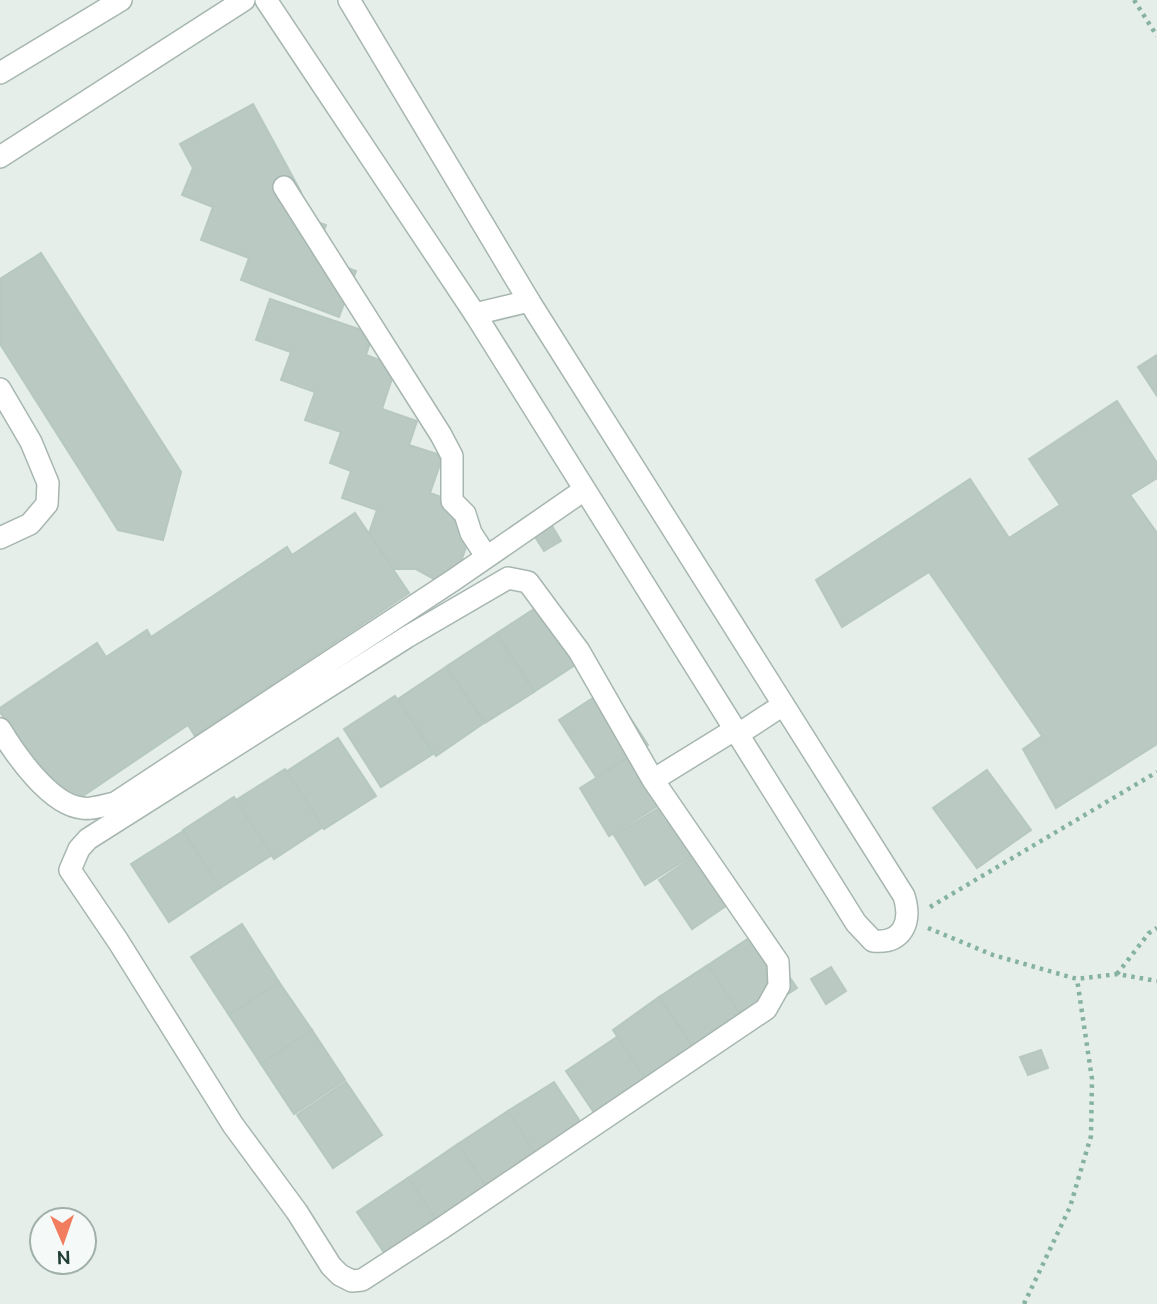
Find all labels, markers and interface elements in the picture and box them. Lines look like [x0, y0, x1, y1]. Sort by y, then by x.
north arrow [28, 1206, 98, 1276]
text: N [56, 1247, 71, 1269]

